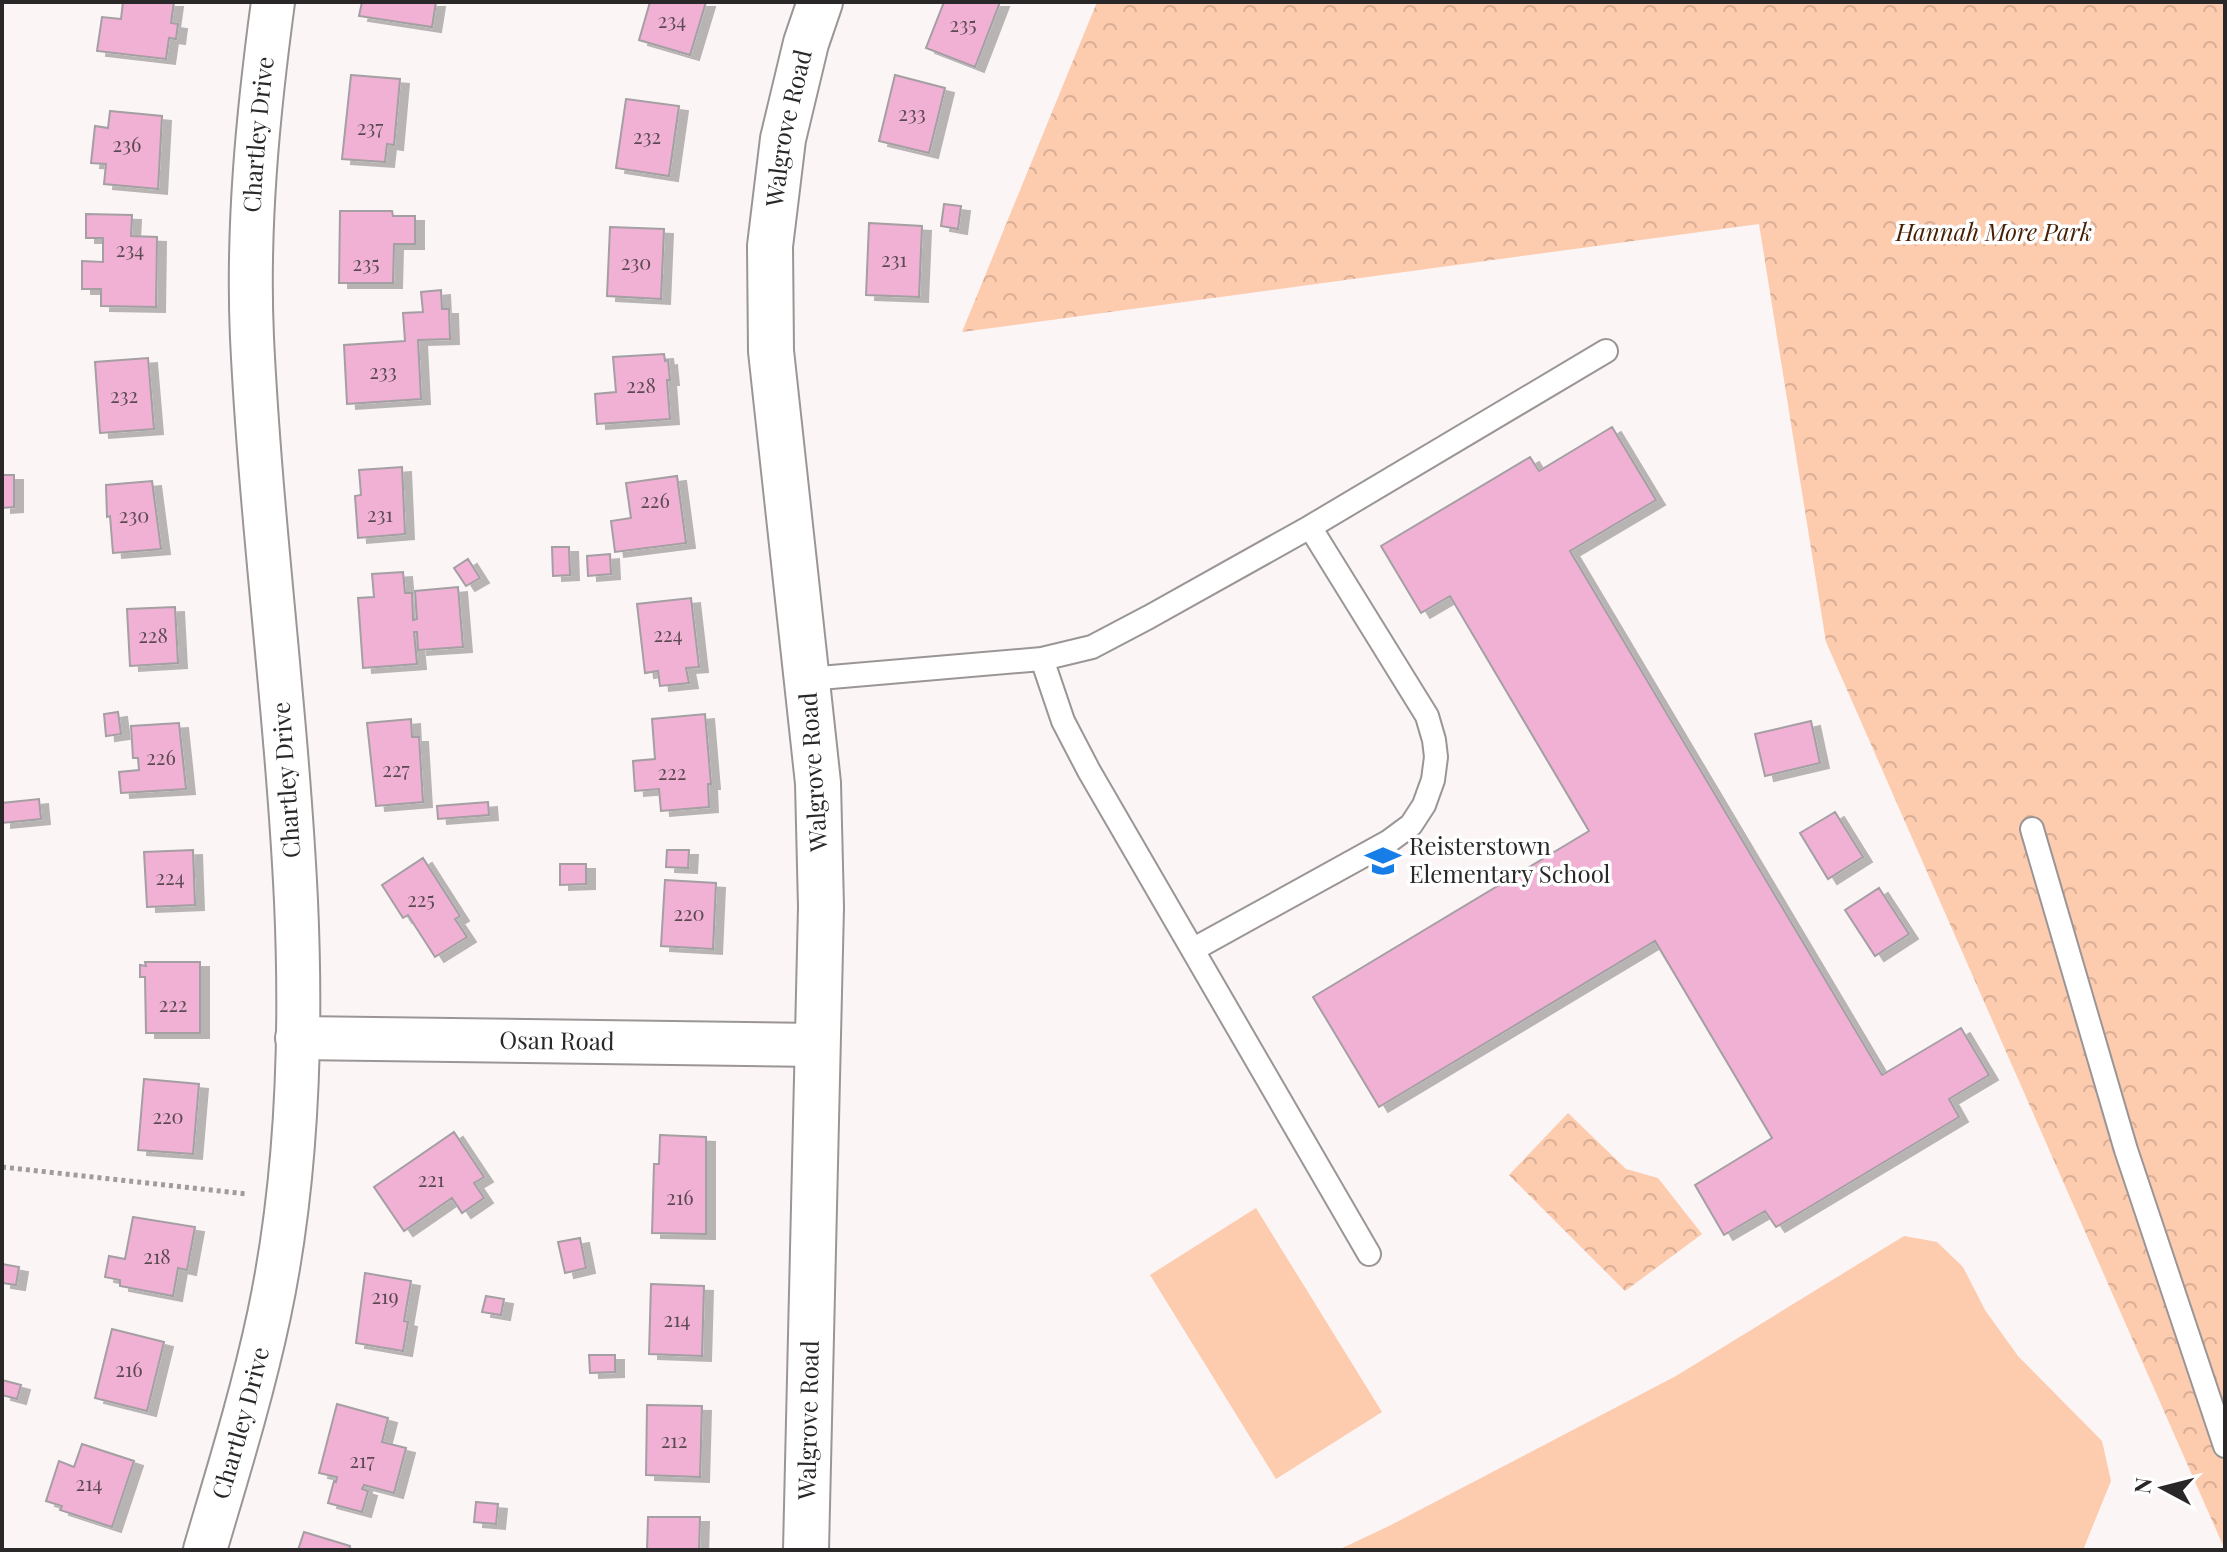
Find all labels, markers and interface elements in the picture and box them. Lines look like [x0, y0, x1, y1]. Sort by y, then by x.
house number: 234 [658, 6, 686, 33]
house number: 235 [950, 10, 976, 37]
street label: Walgrove Road [757, 46, 818, 210]
street label: Chartley Drive [234, 55, 280, 213]
house number: 233 [898, 99, 926, 126]
house number: 237 [357, 113, 383, 140]
house number: 232 [633, 122, 661, 149]
house number: 236 [113, 130, 141, 157]
park label: Hannah More Park [1895, 215, 2092, 247]
house number: 234 [116, 235, 144, 262]
house number: 231 [881, 245, 907, 272]
house number: 230 [621, 248, 651, 275]
house number: 235 [353, 249, 379, 276]
house number: 233 [369, 357, 397, 384]
house number: 228 [626, 371, 656, 398]
house number: 232 [110, 381, 138, 408]
house number: 226 [640, 486, 670, 513]
house number: 231 [367, 500, 393, 527]
house number: 230 [119, 501, 149, 528]
house number: 224 [653, 620, 683, 647]
house number: 228 [138, 621, 168, 648]
street label: Walgrove Road [790, 691, 834, 854]
street label: Chartley Drive [264, 701, 306, 859]
house number: 226 [146, 743, 176, 770]
house number: 227 [382, 755, 410, 782]
house number: 222 [658, 758, 686, 785]
place label: Reisterstown Elementary School [1409, 829, 1611, 889]
school or university icon: Reisterstown Elementary School [1364, 842, 1402, 880]
house number: 224 [155, 863, 185, 890]
house number: 225 [407, 885, 435, 912]
house number: 220 [673, 899, 705, 926]
house number: 222 [159, 990, 187, 1017]
street label: Osan Road [499, 1023, 615, 1056]
house number: 220 [152, 1102, 184, 1129]
house number: 221 [418, 1165, 444, 1192]
house number: 216 [666, 1183, 694, 1210]
house number: 218 [143, 1242, 171, 1269]
house number: 219 [371, 1282, 399, 1309]
house number: 214 [664, 1305, 691, 1332]
street label: Walgrove Road [789, 1340, 825, 1501]
street label: Chartley Drive [203, 1343, 275, 1502]
house number: 216 [115, 1355, 143, 1382]
house number: 212 [661, 1426, 687, 1453]
house number: 217 [349, 1446, 375, 1473]
north arrow [2123, 1448, 2203, 1528]
house number: 214 [76, 1469, 103, 1496]
text: N [2126, 1476, 2158, 1495]

